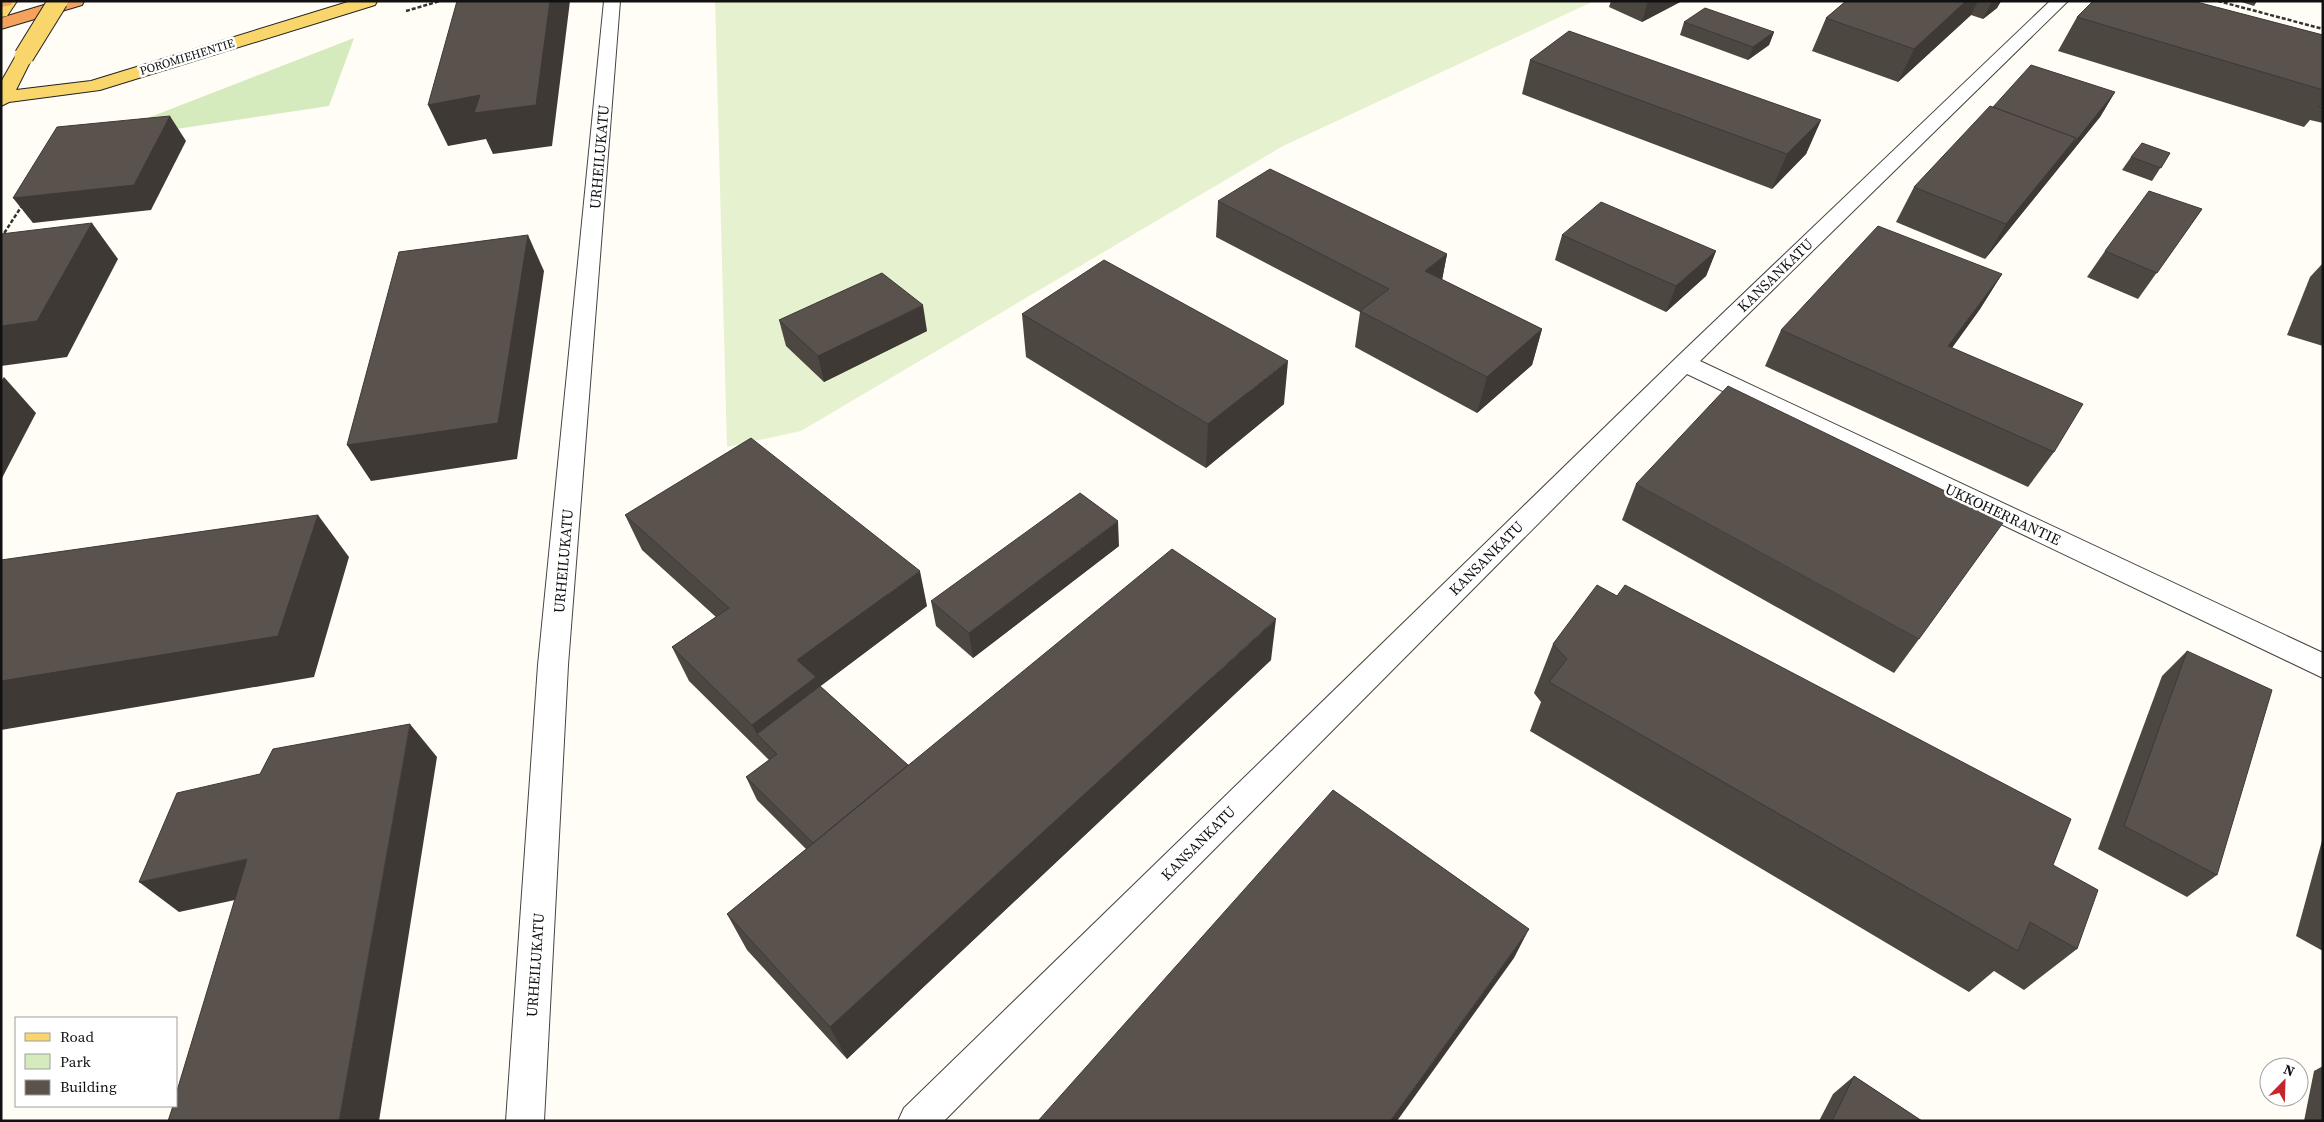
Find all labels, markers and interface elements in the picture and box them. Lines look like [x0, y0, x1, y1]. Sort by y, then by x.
street label: POROMIEHENTIE [138, 35, 236, 79]
street label: URHEILUKATU [584, 104, 614, 210]
street label: KANSANKATU [1732, 233, 1818, 317]
street label: UKKOHERRANTIE [1942, 478, 2064, 550]
street label: URHEILUKATU [548, 508, 578, 614]
street label: KANSANKATU [1444, 516, 1528, 600]
street label: KANSANKATU [1156, 801, 1240, 885]
street label: URHEILUKATU [521, 912, 549, 1018]
legend [15, 1017, 178, 1107]
text: Road [60, 1026, 94, 1047]
text: Park [60, 1051, 92, 1072]
north arrow [2259, 1057, 2309, 1107]
text: N [2280, 1059, 2298, 1081]
text: Building [60, 1076, 117, 1097]

